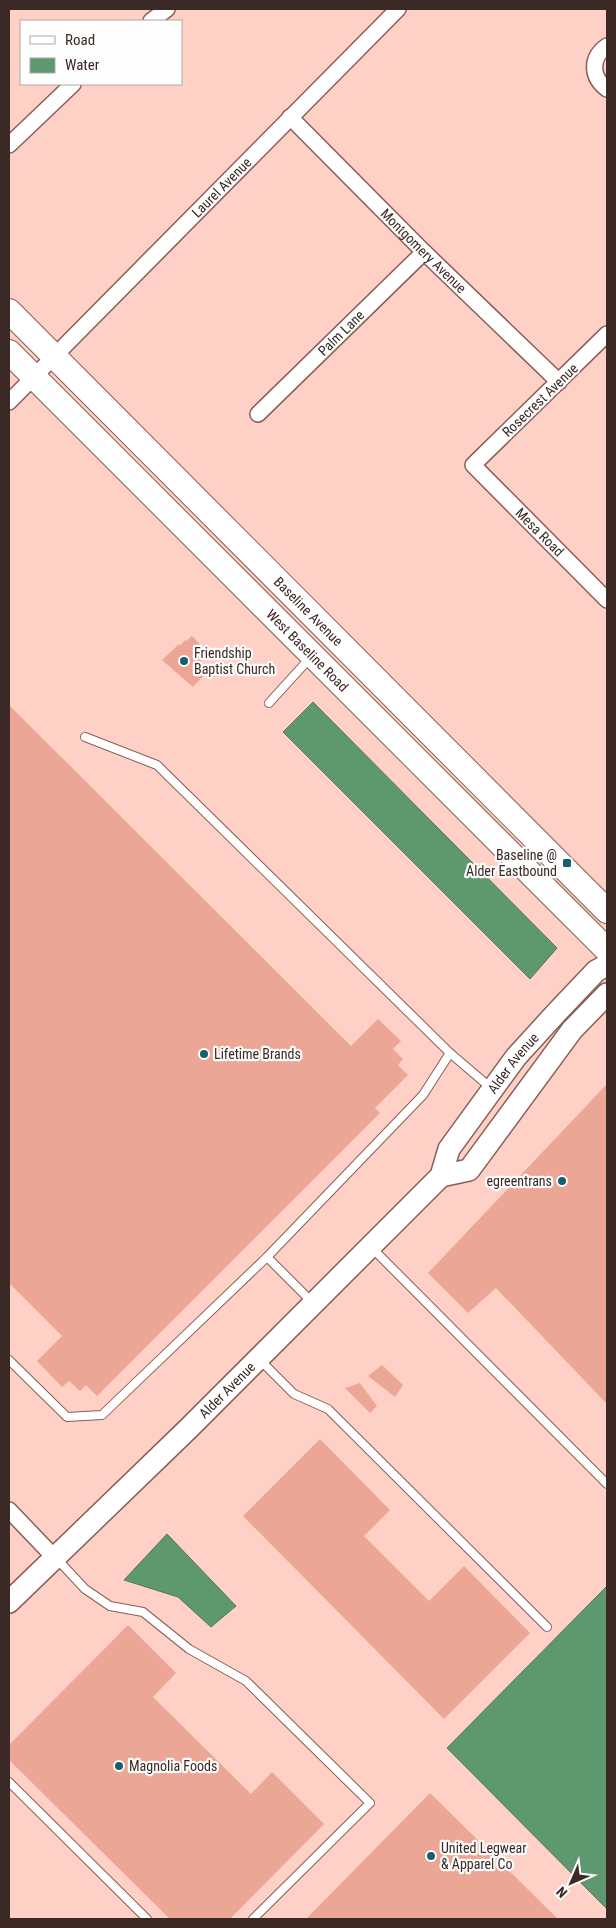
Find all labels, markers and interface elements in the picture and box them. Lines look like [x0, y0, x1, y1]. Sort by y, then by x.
legend [20, 20, 182, 85]
text: Road [65, 31, 95, 49]
text: Water [65, 56, 100, 74]
street label: Laurel Avenue [188, 154, 255, 221]
street label: Montgomery Avenue [378, 205, 470, 297]
street label: Palm Lane [315, 307, 368, 359]
street label: Rosecrest Avenue [499, 360, 581, 440]
street label: Mesa Road [512, 505, 567, 560]
street label: Baseline Avenue [271, 574, 346, 649]
street label: West Baseline Road [263, 606, 352, 695]
place label: Friendship Baptist Church [194, 645, 275, 677]
marker: Friendship Baptist Church [178, 655, 190, 667]
place label: Baseline @ Alder Eastbound [466, 847, 557, 879]
marker: Baseline @ Alder Eastbound [561, 857, 573, 869]
street label: Alder Avenue [484, 1029, 542, 1096]
place label: Lifetime Brands [214, 1046, 301, 1062]
marker: Lifetime Brands [198, 1048, 210, 1060]
place label: egreentrans [486, 1173, 552, 1189]
marker: egreentrans [556, 1175, 568, 1187]
street label: Alder Avenue [196, 1358, 259, 1421]
place label: Magnolia Foods [129, 1758, 217, 1774]
marker: Magnolia Foods [113, 1760, 125, 1772]
place label: United Legwear & Apparel Co [441, 1840, 526, 1872]
marker: United Legwear & Apparel Co [425, 1850, 437, 1862]
north arrow [546, 1858, 596, 1908]
text: N [553, 1884, 570, 1901]

